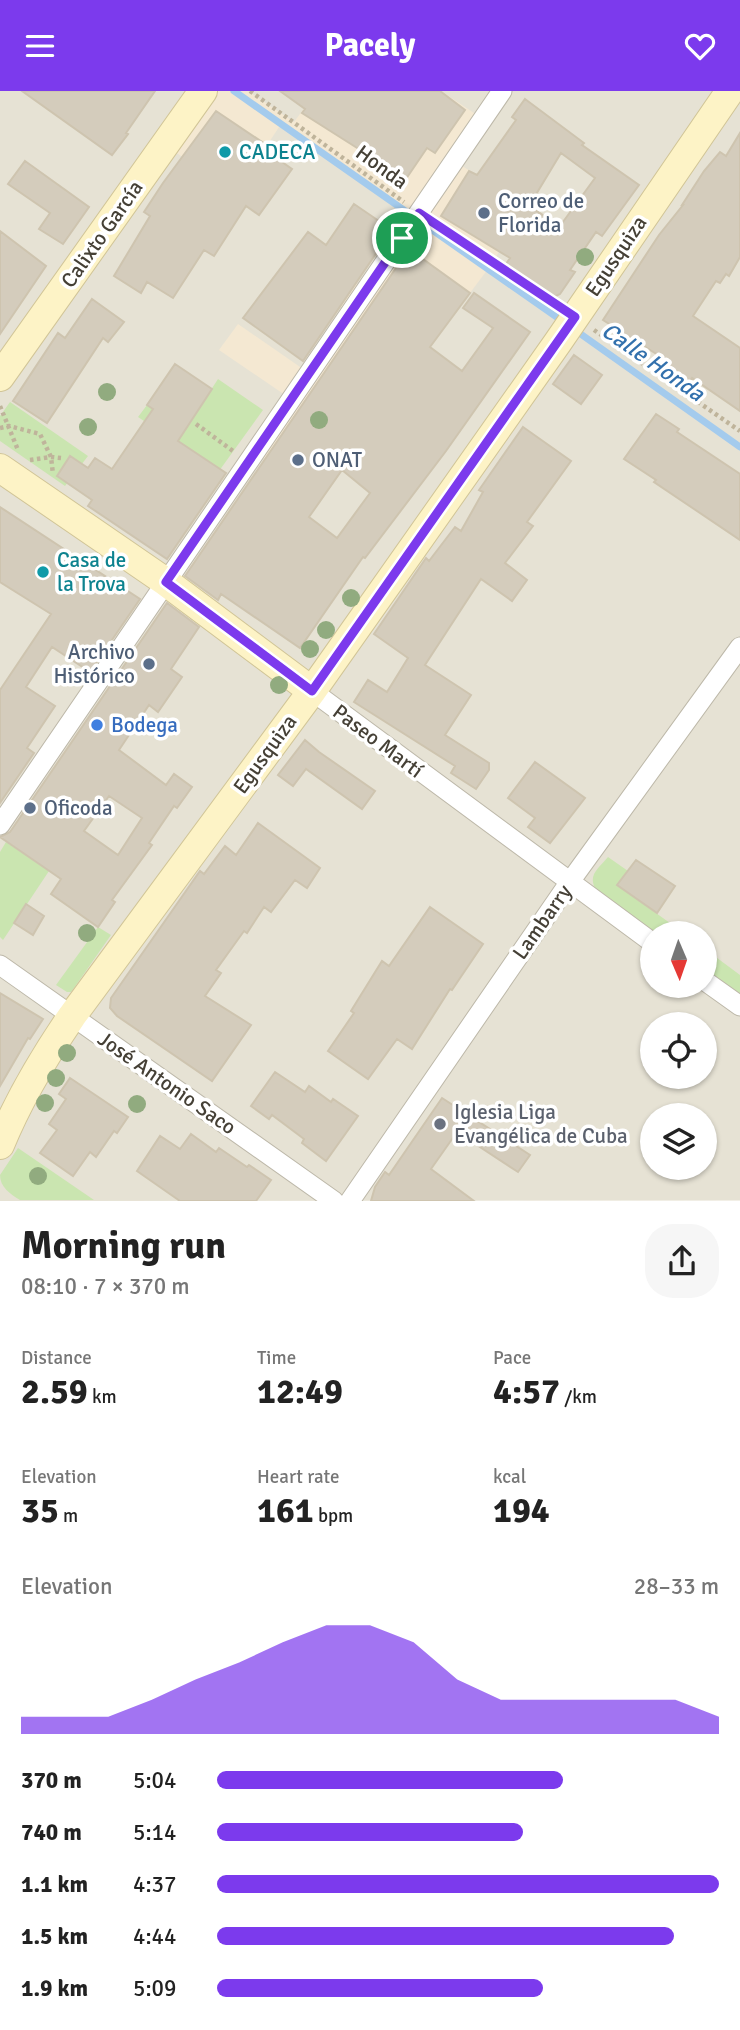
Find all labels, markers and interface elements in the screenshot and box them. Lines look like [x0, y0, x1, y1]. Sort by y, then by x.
text: Pacely [325, 26, 415, 65]
icon: menu [21, 27, 59, 65]
icon: heart [681, 27, 719, 65]
place label: CADECA [239, 139, 316, 165]
street label: Honda [351, 139, 413, 195]
marker: CADECA [217, 144, 233, 160]
street label: Calixto García [55, 175, 149, 293]
place label: Correo de Florida [498, 188, 584, 238]
marker: Correo de Florida [476, 205, 492, 221]
pin [372, 208, 432, 268]
street label: Egusquiza [580, 211, 652, 301]
icon: arrive [383, 219, 421, 257]
water label: Calle Honda [596, 316, 711, 409]
place label: ONAT [312, 447, 363, 473]
marker: ONAT [290, 452, 306, 468]
place label: Casa de la Trova [57, 547, 126, 597]
marker: Casa de la Trova [35, 564, 51, 580]
place label: Archivo Histórico [53, 639, 135, 689]
marker: Archivo Histórico [141, 656, 157, 672]
street label: Paseo Martí [328, 699, 429, 784]
street label: Egusquiza [228, 709, 302, 799]
place label: Bodega [111, 712, 178, 738]
marker: Bodega [89, 717, 105, 733]
place label: Oficoda [44, 795, 113, 821]
marker: Oficoda [22, 800, 38, 816]
street label: Lambarry [507, 879, 577, 965]
north arrow [640, 921, 718, 997]
map controls [640, 921, 717, 1180]
button: locate [640, 1012, 717, 1089]
street label: José Antonio Saco [93, 1026, 241, 1140]
place label: Iglesia Liga Evangélica de Cuba [454, 1099, 628, 1149]
button: layers [640, 1103, 717, 1180]
marker: Iglesia Liga Evangélica de Cuba [432, 1116, 448, 1132]
text: Morning run [21, 1222, 226, 1269]
button: share [645, 1224, 719, 1298]
text: 08:10 · 7 × 370 m [21, 1272, 190, 1301]
text: Distance [21, 1346, 92, 1370]
text: Time [257, 1346, 296, 1370]
text: Pace [493, 1346, 531, 1370]
text: 2.59 [21, 1370, 88, 1413]
text: 12:49 [257, 1370, 343, 1413]
text: 4:57 [493, 1370, 560, 1413]
text: km [88, 1385, 117, 1409]
text: /km [560, 1385, 597, 1409]
text: Elevation [21, 1465, 97, 1489]
text: Heart rate [257, 1465, 339, 1489]
text: kcal [493, 1465, 526, 1489]
text: 35 [21, 1489, 59, 1532]
text: 161 [257, 1489, 314, 1532]
text: 194 [493, 1489, 550, 1532]
text: m [59, 1504, 78, 1528]
text: bpm [314, 1504, 353, 1528]
text: Elevation [21, 1572, 113, 1601]
text: 28–33 m [634, 1572, 719, 1601]
text: 370 m [21, 1766, 82, 1795]
text: 5:04 [133, 1766, 176, 1795]
text: 740 m [21, 1818, 82, 1847]
text: 5:14 [133, 1818, 176, 1847]
text: 1.1 km [21, 1870, 88, 1899]
text: 4:37 [133, 1870, 176, 1899]
text: 1.5 km [21, 1922, 88, 1951]
text: 4:44 [133, 1922, 176, 1951]
text: 1.9 km [21, 1974, 88, 2003]
text: 5:09 [133, 1974, 176, 2003]

